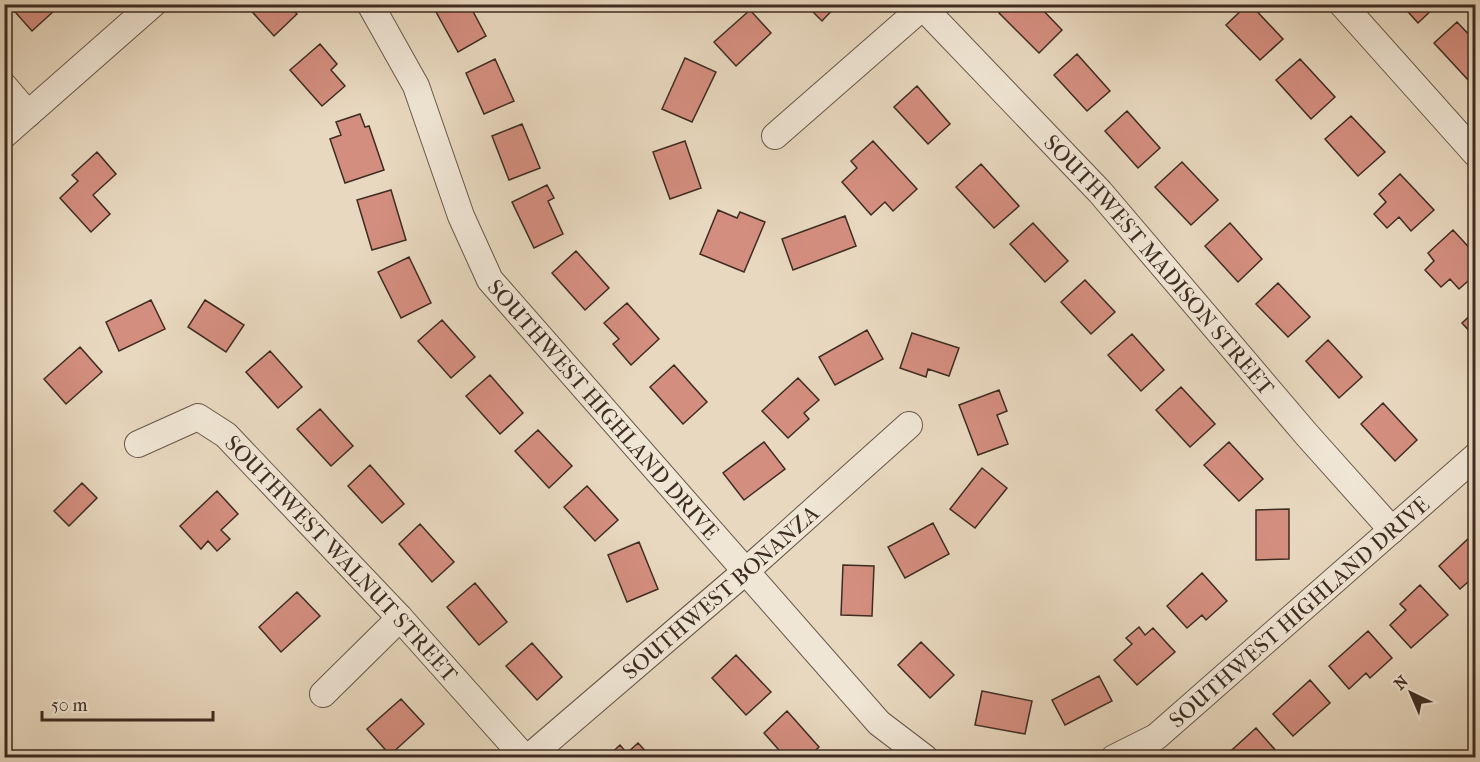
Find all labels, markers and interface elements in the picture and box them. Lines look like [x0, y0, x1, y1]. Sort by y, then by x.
street label: SOUTHWEST MADISON STREET [1038, 130, 1280, 402]
street label: SOUTHWEST HIGHLAND DRIVE [482, 275, 724, 545]
street label: SOUTHWEST WALNUT STREET [219, 430, 463, 688]
street label: SOUTHWEST HIGHLAND DRIVE [1162, 491, 1434, 733]
street label: SOUTHWEST BONANZA [618, 500, 825, 685]
north arrow [1381, 663, 1441, 723]
scale bar [42, 684, 213, 722]
text: 50 m [51, 695, 88, 716]

